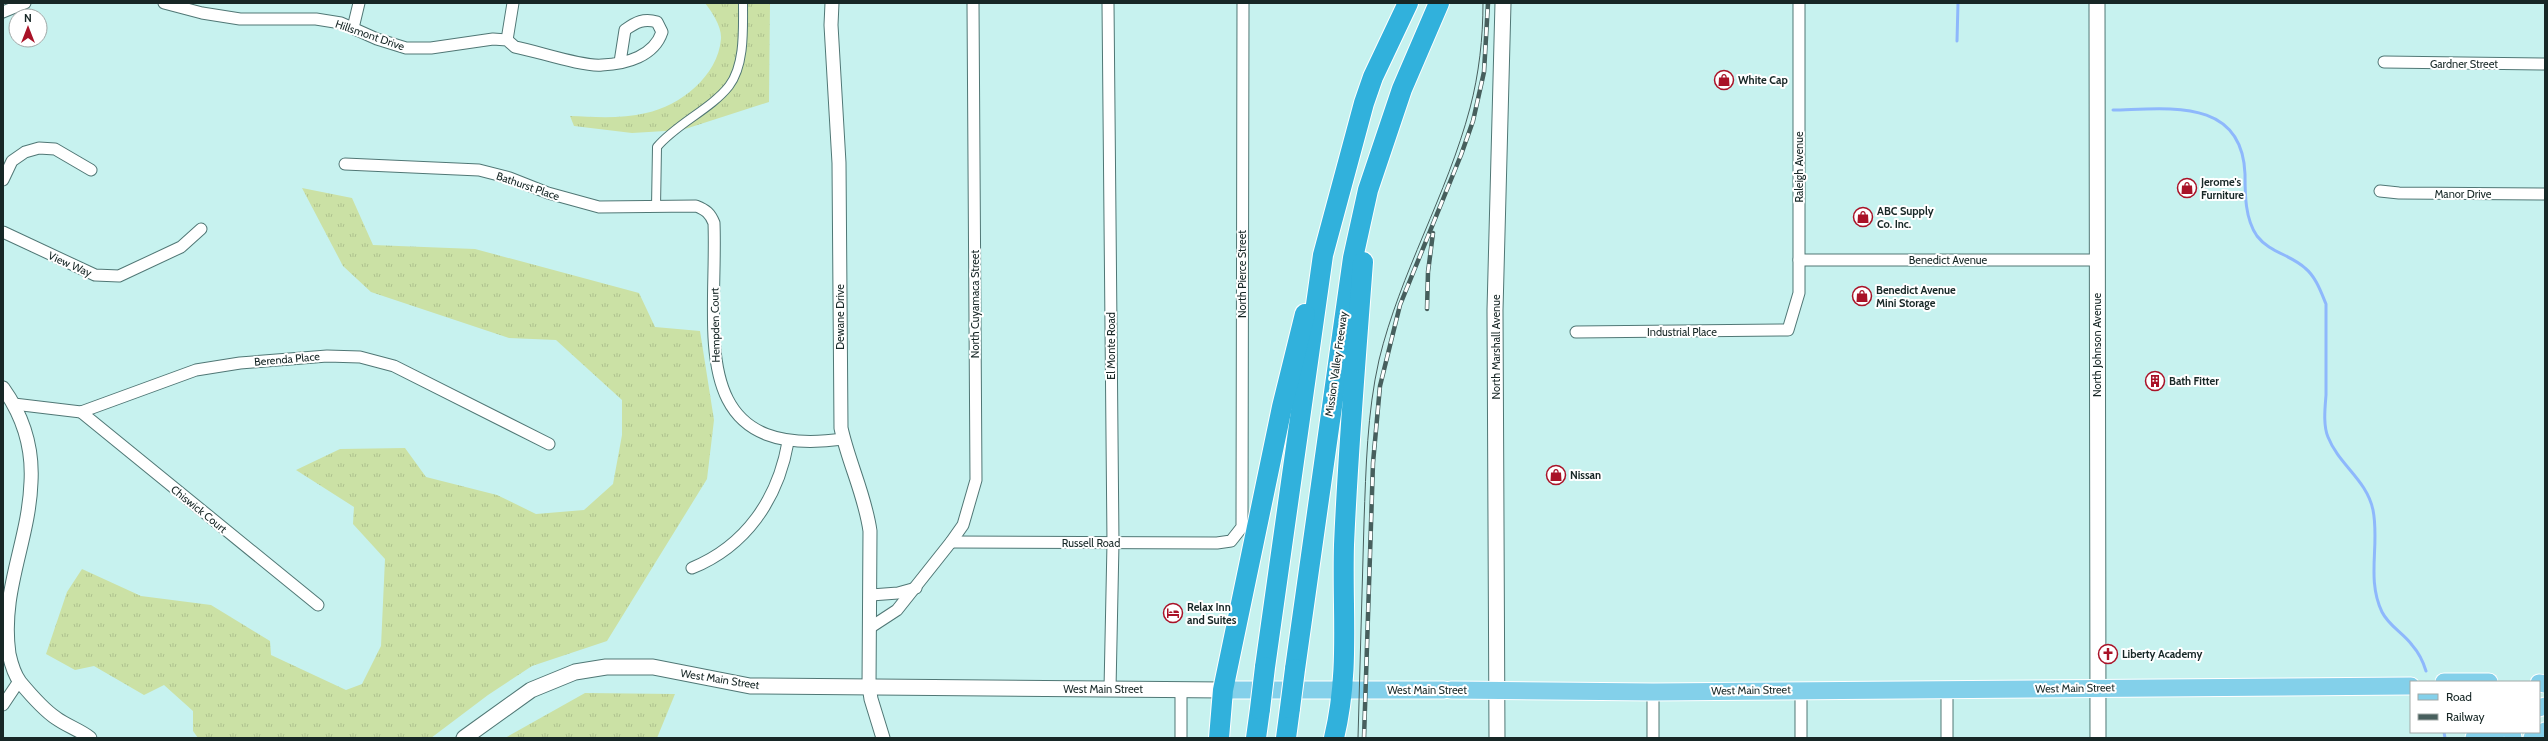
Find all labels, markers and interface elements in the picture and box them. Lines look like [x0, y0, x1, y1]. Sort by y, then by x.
north arrow [8, 8, 48, 48]
text: N [24, 11, 32, 25]
street label: Hillsmont Drive [334, 17, 407, 54]
street label: Gardner Street [2430, 57, 2498, 71]
shop icon: White Cap [1713, 69, 1735, 91]
place label: White Cap [1738, 73, 1788, 87]
street label: Raleigh Avenue [1792, 131, 1806, 203]
street label: Bathurst Place [494, 169, 562, 203]
place label: Jerome's Furniture [2200, 175, 2244, 202]
shop icon: Jerome's Furniture [2176, 177, 2198, 199]
street label: Manor Drive [2435, 187, 2492, 201]
place label: ABC Supply Co. Inc. [1877, 204, 1934, 231]
shop icon: ABC Supply Co. Inc. [1852, 206, 1874, 228]
street label: North Pierce Street [1235, 230, 1249, 318]
street label: View Way [46, 248, 94, 280]
street label: North Cuyamaca Street [968, 250, 982, 358]
street label: Benedict Avenue [1909, 253, 1988, 267]
place label: Benedict Avenue Mini Storage [1876, 283, 1956, 310]
street label: Dewane Drive [833, 284, 847, 350]
shop icon: Benedict Avenue Mini Storage [1851, 285, 1873, 307]
street label: Hempden Court [707, 287, 723, 363]
street label: North Johnson Avenue [2090, 293, 2104, 397]
street label: North Marshall Avenue [1489, 294, 1503, 400]
street label: Mission Valley Freeway [1322, 310, 1350, 417]
street label: El Monte Road [1104, 312, 1118, 380]
street label: Industrial Place [1647, 325, 1717, 339]
street label: Berenda Place [254, 349, 321, 369]
building icon: Bath Fitter [2144, 370, 2166, 392]
place label: Bath Fitter [2169, 374, 2219, 388]
shop icon: Nissan [1545, 464, 1567, 486]
place label: Nissan [1570, 468, 1601, 482]
street label: Chiswick Court [168, 482, 230, 536]
street label: Russell Road [1062, 536, 1120, 550]
place label: Relax Inn and Suites [1187, 600, 1237, 627]
hotel icon: Relax Inn and Suites [1162, 602, 1184, 624]
church icon: Liberty Academy [2097, 643, 2119, 665]
place label: Liberty Academy [2122, 647, 2202, 661]
street label: West Main Street [680, 666, 761, 692]
street label: West Main Street [2035, 680, 2115, 696]
legend [2410, 681, 2540, 733]
street label: West Main Street [1063, 682, 1143, 696]
street label: West Main Street [1711, 682, 1791, 698]
street label: West Main Street [1387, 683, 1467, 697]
text: Road [2446, 689, 2472, 704]
text: Railway [2446, 709, 2484, 724]

